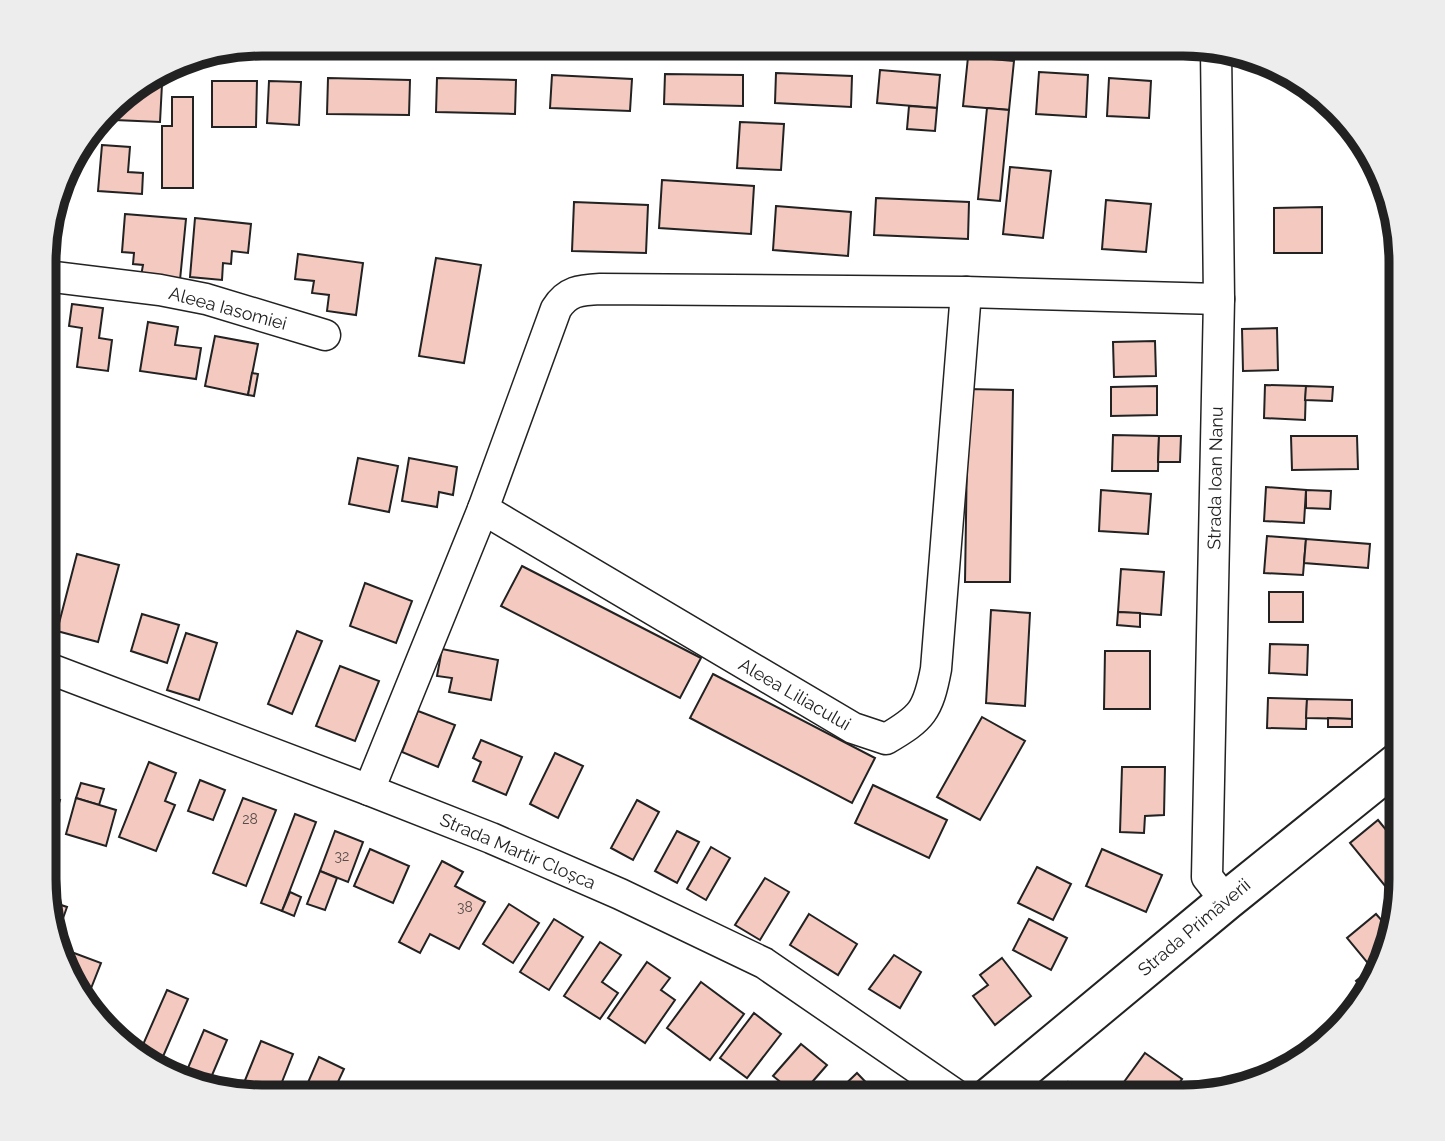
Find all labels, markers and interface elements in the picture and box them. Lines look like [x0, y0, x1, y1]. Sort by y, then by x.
street label: Aleea Iasomiei [167, 282, 289, 334]
street label: Strada Ioan Nanu [1203, 406, 1227, 550]
street label: Aleea Liliacului [735, 653, 855, 735]
street label: Strada Martir Cloșca [437, 809, 599, 893]
house number: 28 [242, 811, 258, 827]
house number: 32 [335, 848, 349, 864]
street label: Strada Primăverii [1134, 874, 1254, 980]
house number: 38 [457, 899, 473, 915]

